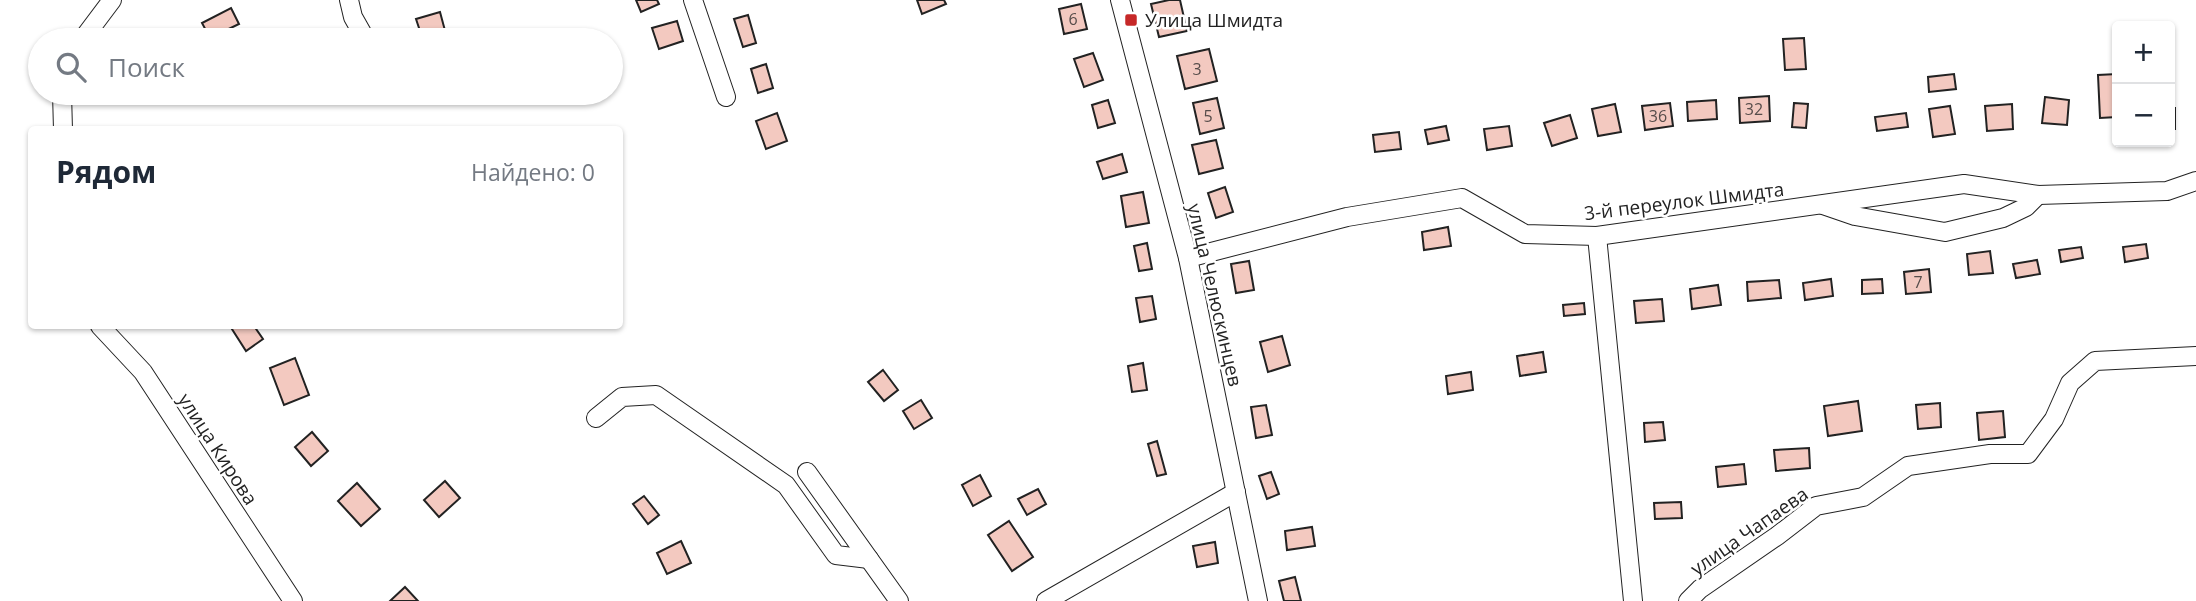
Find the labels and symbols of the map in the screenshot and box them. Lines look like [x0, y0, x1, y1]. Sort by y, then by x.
place label: Улица Шмидта [1145, 7, 1283, 33]
house number: 6 [1068, 8, 1078, 30]
marker: Улица Шмидта [1123, 12, 1139, 28]
house number: 3 [1192, 58, 1202, 80]
house number: 32 [1745, 98, 1763, 120]
house number: 5 [1203, 105, 1213, 127]
house number: 36 [1649, 105, 1667, 127]
street label: 3-й переулок Шмидта [1582, 176, 1786, 226]
street label: улица Челюскинцев [1181, 201, 1249, 389]
house number: 7 [1913, 271, 1923, 293]
street label: улица Кирова [172, 388, 264, 510]
street label: улица Чапаева [1685, 481, 1813, 581]

